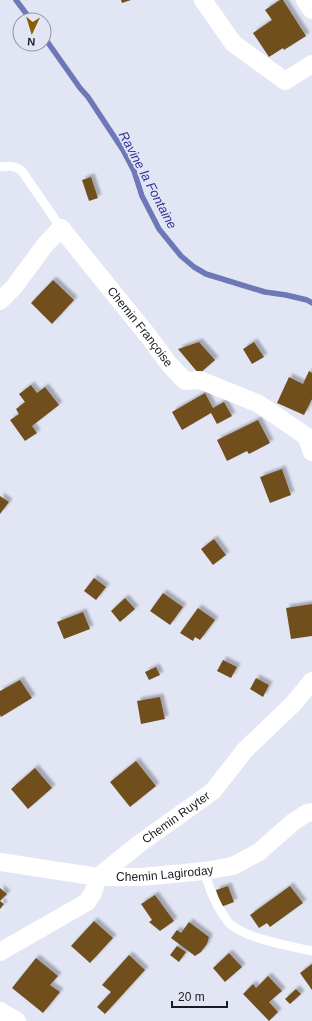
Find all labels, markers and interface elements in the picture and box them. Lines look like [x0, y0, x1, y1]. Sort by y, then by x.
north arrow [12, 12, 52, 52]
text: N [27, 36, 36, 48]
water label: Ravine la Fontaine [116, 129, 180, 231]
street label: Chemin Françoise [104, 284, 176, 370]
street label: Chemin Ruyter [139, 789, 213, 847]
street label: Chemin Lagiroday [116, 863, 214, 884]
scale bar [172, 983, 227, 1009]
text: 20 m [178, 990, 205, 1004]

